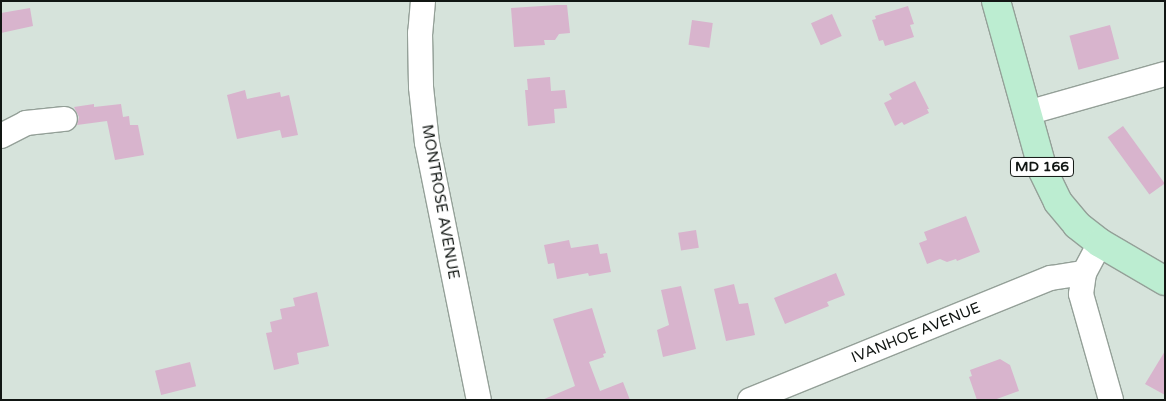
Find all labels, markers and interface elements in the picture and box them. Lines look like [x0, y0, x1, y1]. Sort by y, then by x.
street label: MONTROSE AVENUE [418, 123, 462, 281]
road number: MD 166 [1010, 156, 1074, 178]
street label: IVANHOE AVENUE [849, 299, 983, 367]

